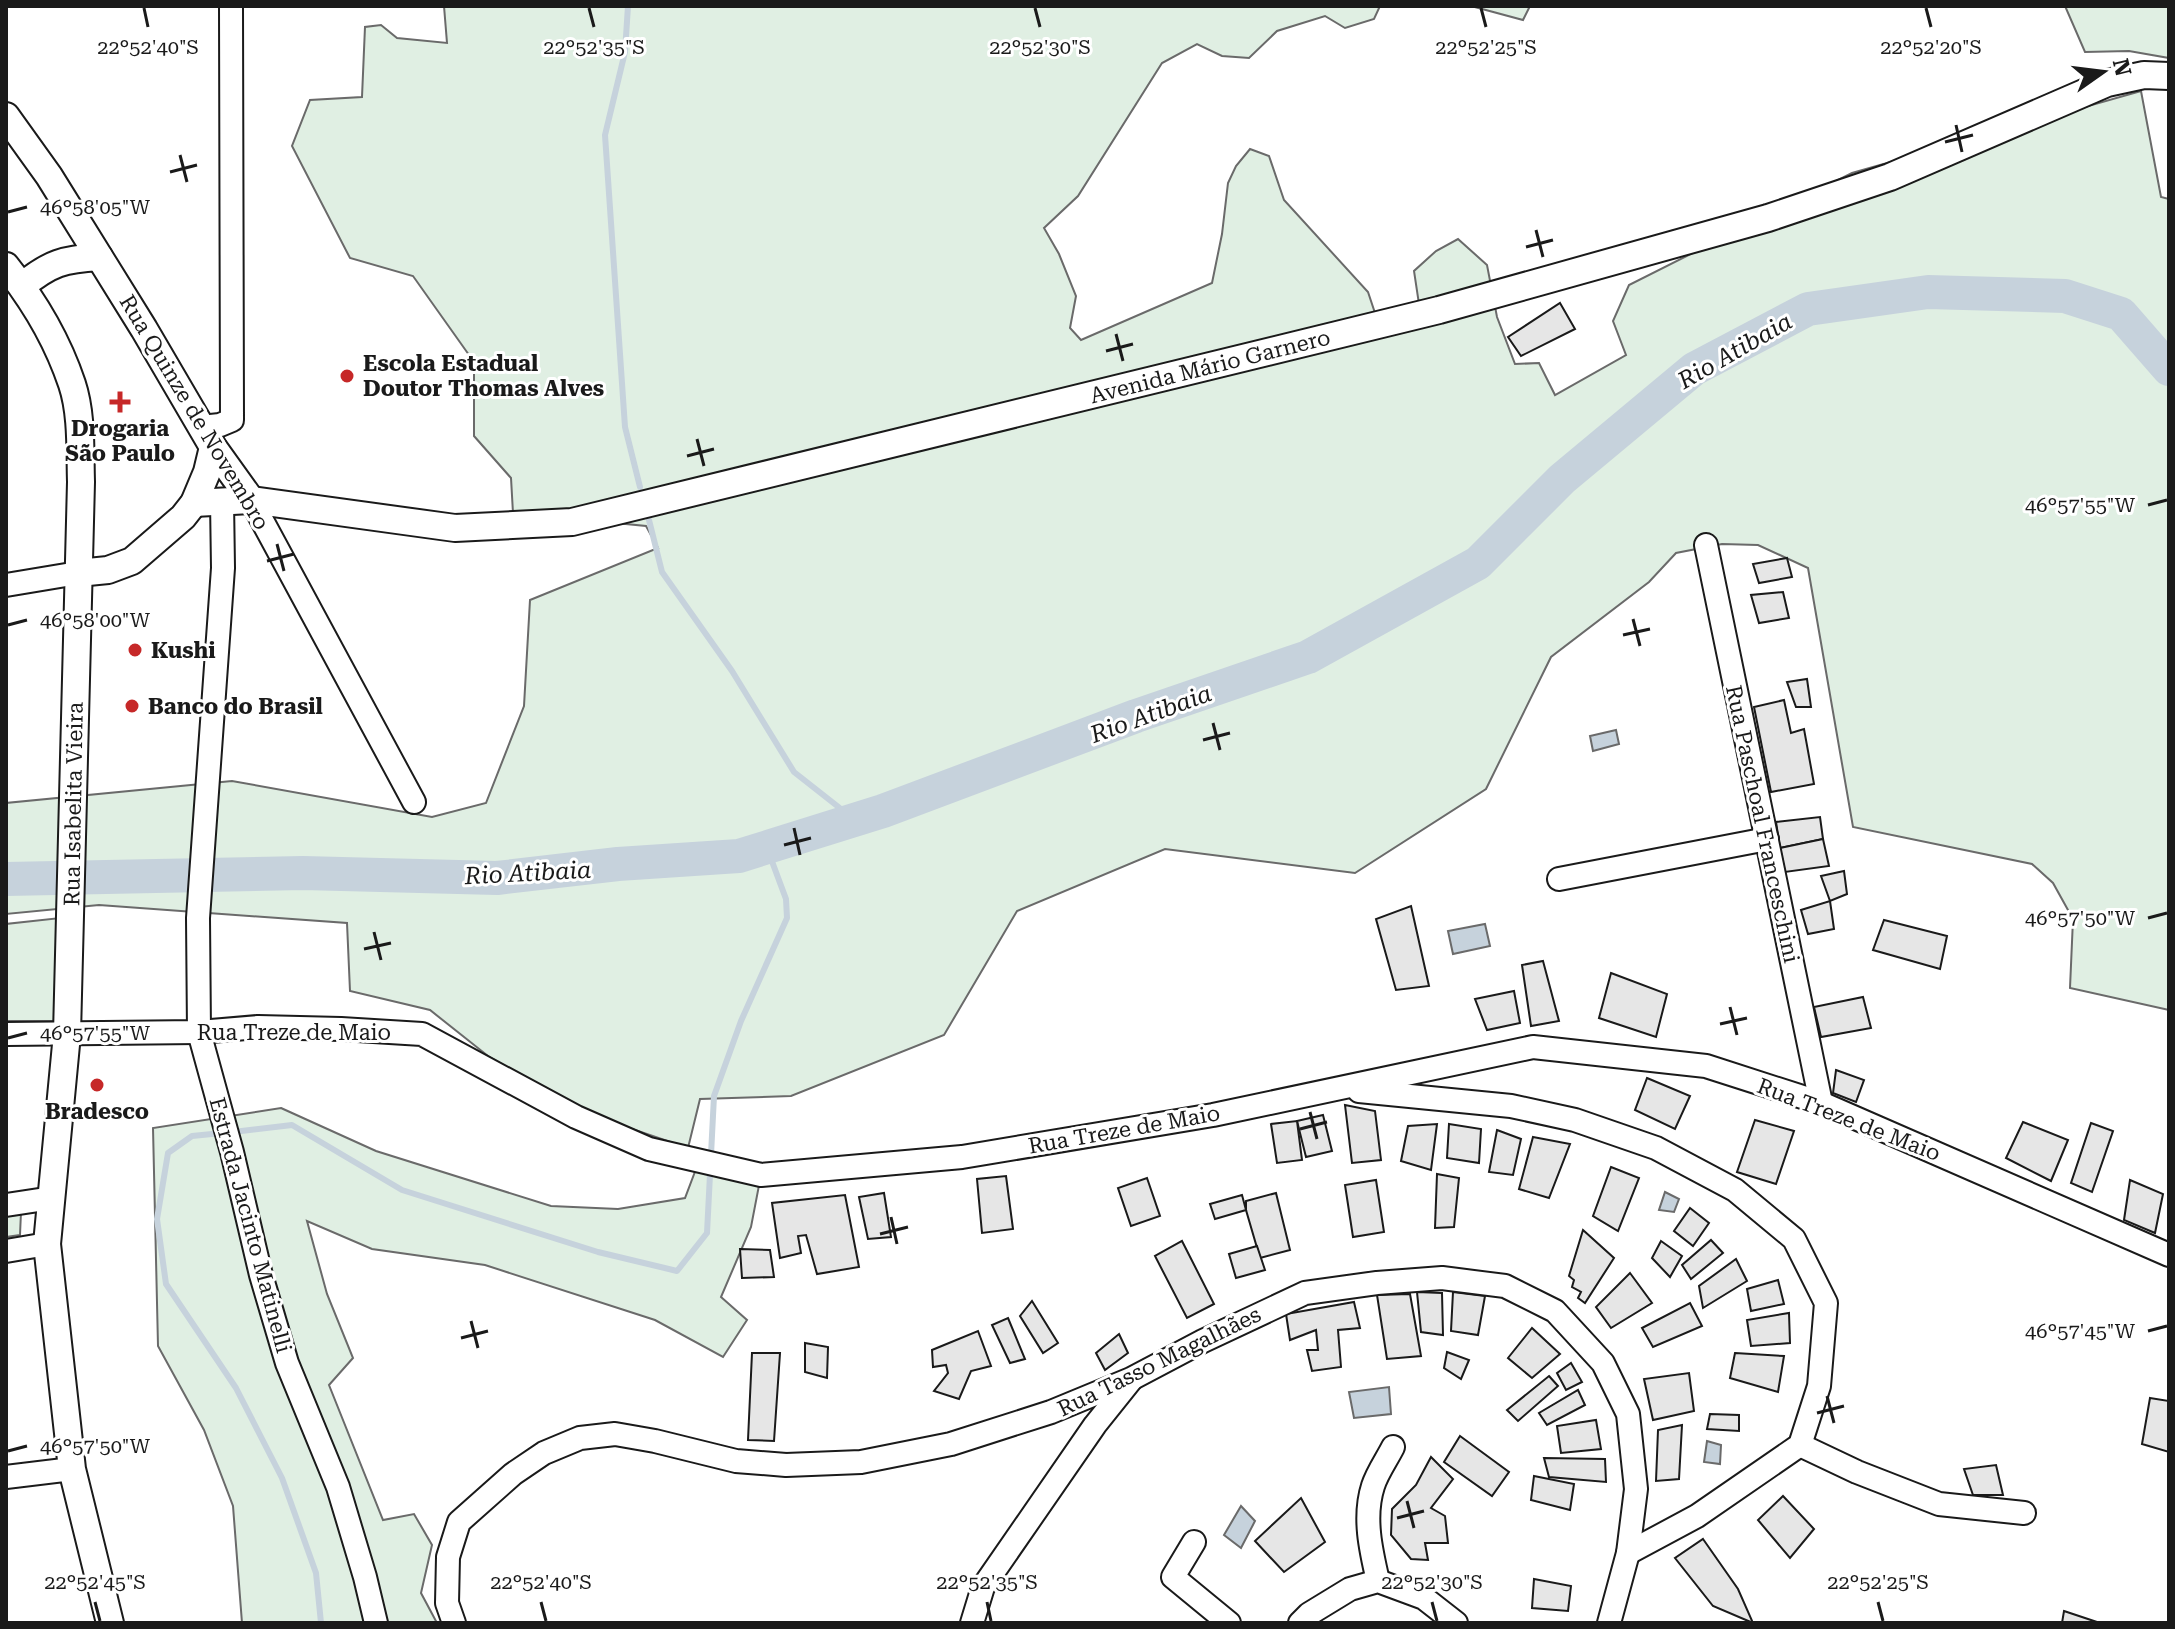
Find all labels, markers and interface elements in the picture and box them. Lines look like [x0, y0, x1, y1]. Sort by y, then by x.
north arrow [2063, 32, 2143, 112]
text: 22°52'40"S [97, 35, 199, 59]
text: 22°52'35"S [543, 35, 645, 59]
text: 22°52'30"S [989, 35, 1091, 59]
text: 22°52'25"S [1435, 35, 1537, 59]
text: 22°52'20"S [1880, 35, 1982, 59]
text: N [2108, 56, 2136, 79]
text: 46°58'05"W [40, 195, 151, 219]
street label: Rua Quinze de Novembro [115, 290, 275, 534]
water label: Rio Atibaia [1672, 307, 1797, 395]
street label: Avenida Mário Garnero [1087, 325, 1333, 408]
place label: Escola Estadual Doutor Thomas Alves [363, 351, 604, 401]
marker: Escola Estadual Doutor Thomas Alves [338, 367, 356, 385]
marker: Drogaria São Paulo [111, 393, 129, 411]
place label: Drogaria São Paulo [65, 416, 175, 466]
text: 46°57'55"W [2025, 493, 2136, 517]
text: 46°58'00"W [40, 608, 151, 632]
place label: Kushi [151, 638, 216, 663]
marker: Kushi [126, 641, 144, 659]
water label: Rio Atibaia [1086, 679, 1215, 749]
street label: Rua Paschoal Franceschini [1721, 683, 1804, 965]
place label: Banco do Brasil [148, 694, 323, 719]
marker: Banco do Brasil [123, 697, 141, 715]
street label: Rua Isabelita Vieira [59, 702, 88, 906]
water label: Rio Atibaia [463, 856, 592, 890]
text: 46°57'50"W [2025, 906, 2136, 930]
street label: Rua Treze de Maio [197, 1020, 391, 1045]
text: 46°57'55"W [40, 1021, 151, 1045]
street label: Rua Treze de Maio [1754, 1073, 1944, 1166]
marker: Bradesco [88, 1076, 106, 1094]
street label: Estrada Jacinto Matinelli [204, 1095, 297, 1356]
place label: Bradesco [45, 1099, 149, 1124]
street label: Rua Treze de Maio [1026, 1100, 1222, 1159]
street label: Rua Tasso Magalhães [1054, 1301, 1265, 1422]
text: 46°57'45"W [2025, 1319, 2136, 1343]
text: 46°57'50"W [40, 1434, 151, 1458]
text: 22°52'45"S [44, 1570, 146, 1594]
text: 22°52'40"S [490, 1570, 592, 1594]
text: 22°52'35"S [936, 1570, 1038, 1594]
text: 22°52'30"S [1381, 1570, 1483, 1594]
text: 22°52'25"S [1827, 1570, 1929, 1594]

